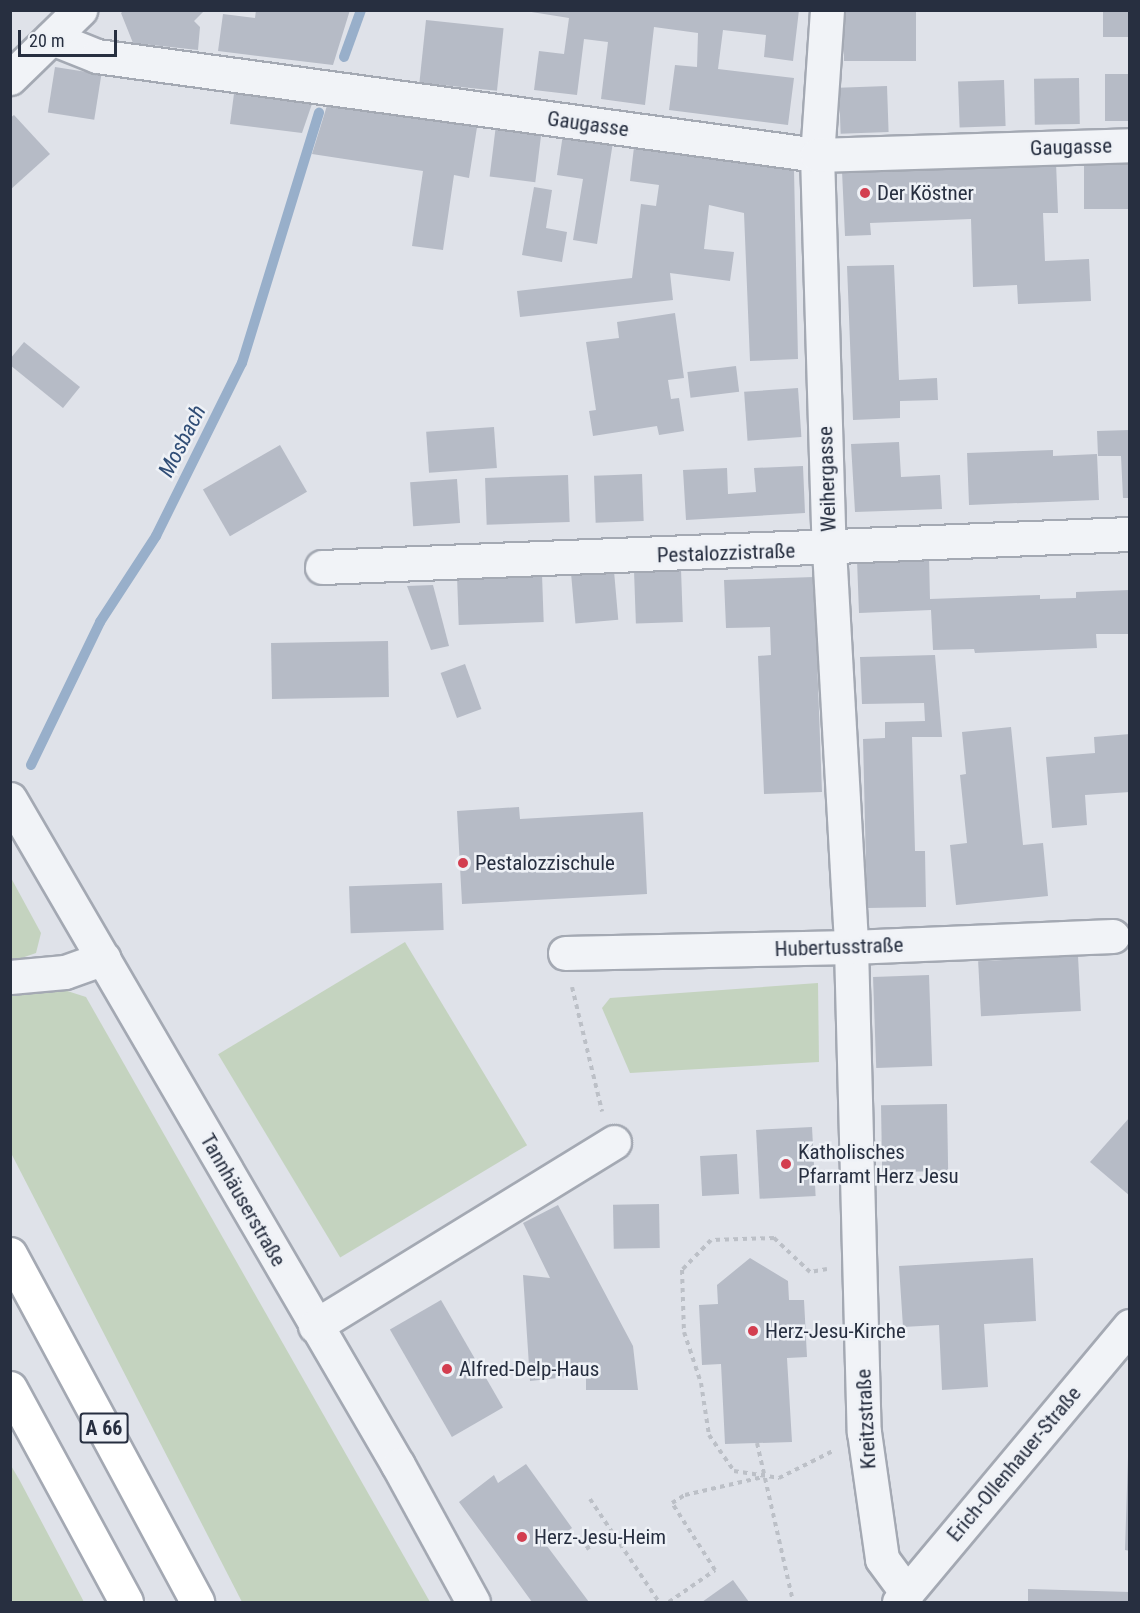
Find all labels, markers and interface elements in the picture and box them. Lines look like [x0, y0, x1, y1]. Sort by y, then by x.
scale bar [21, 18, 120, 56]
text: 20 m [29, 30, 64, 51]
street label: Gaugasse [546, 106, 630, 142]
street label: Gaugasse [1030, 133, 1112, 161]
place label: Der Köstner [877, 180, 974, 206]
marker: Der Köstner [858, 186, 872, 200]
water label: Mosbach [153, 400, 211, 482]
street label: Weihergasse [813, 426, 841, 532]
street label: Pestalozzistraße [656, 538, 796, 568]
place label: Pestalozzischule [475, 850, 615, 876]
marker: Pestalozzischule [456, 856, 470, 870]
street label: Hubertusstraße [774, 932, 904, 962]
street label: Tannhäuserstraße [195, 1129, 291, 1271]
place label: Katholisches Pfarramt Herz Jesu [798, 1139, 959, 1189]
marker: Katholisches Pfarramt Herz Jesu [779, 1157, 793, 1171]
place label: Herz-Jesu-Kirche [765, 1318, 906, 1344]
marker: Herz-Jesu-Kirche [746, 1324, 760, 1338]
place label: Alfred-Delp-Haus [459, 1356, 599, 1382]
marker: Alfred-Delp-Haus [440, 1362, 454, 1376]
street label: Kreitzstraße [851, 1368, 881, 1470]
street label: Erich-Ollenhauer-Straße [942, 1381, 1086, 1547]
road number: A 66 [78, 1411, 130, 1445]
place label: Herz-Jesu-Heim [534, 1524, 666, 1550]
marker: Herz-Jesu-Heim [515, 1530, 529, 1544]

